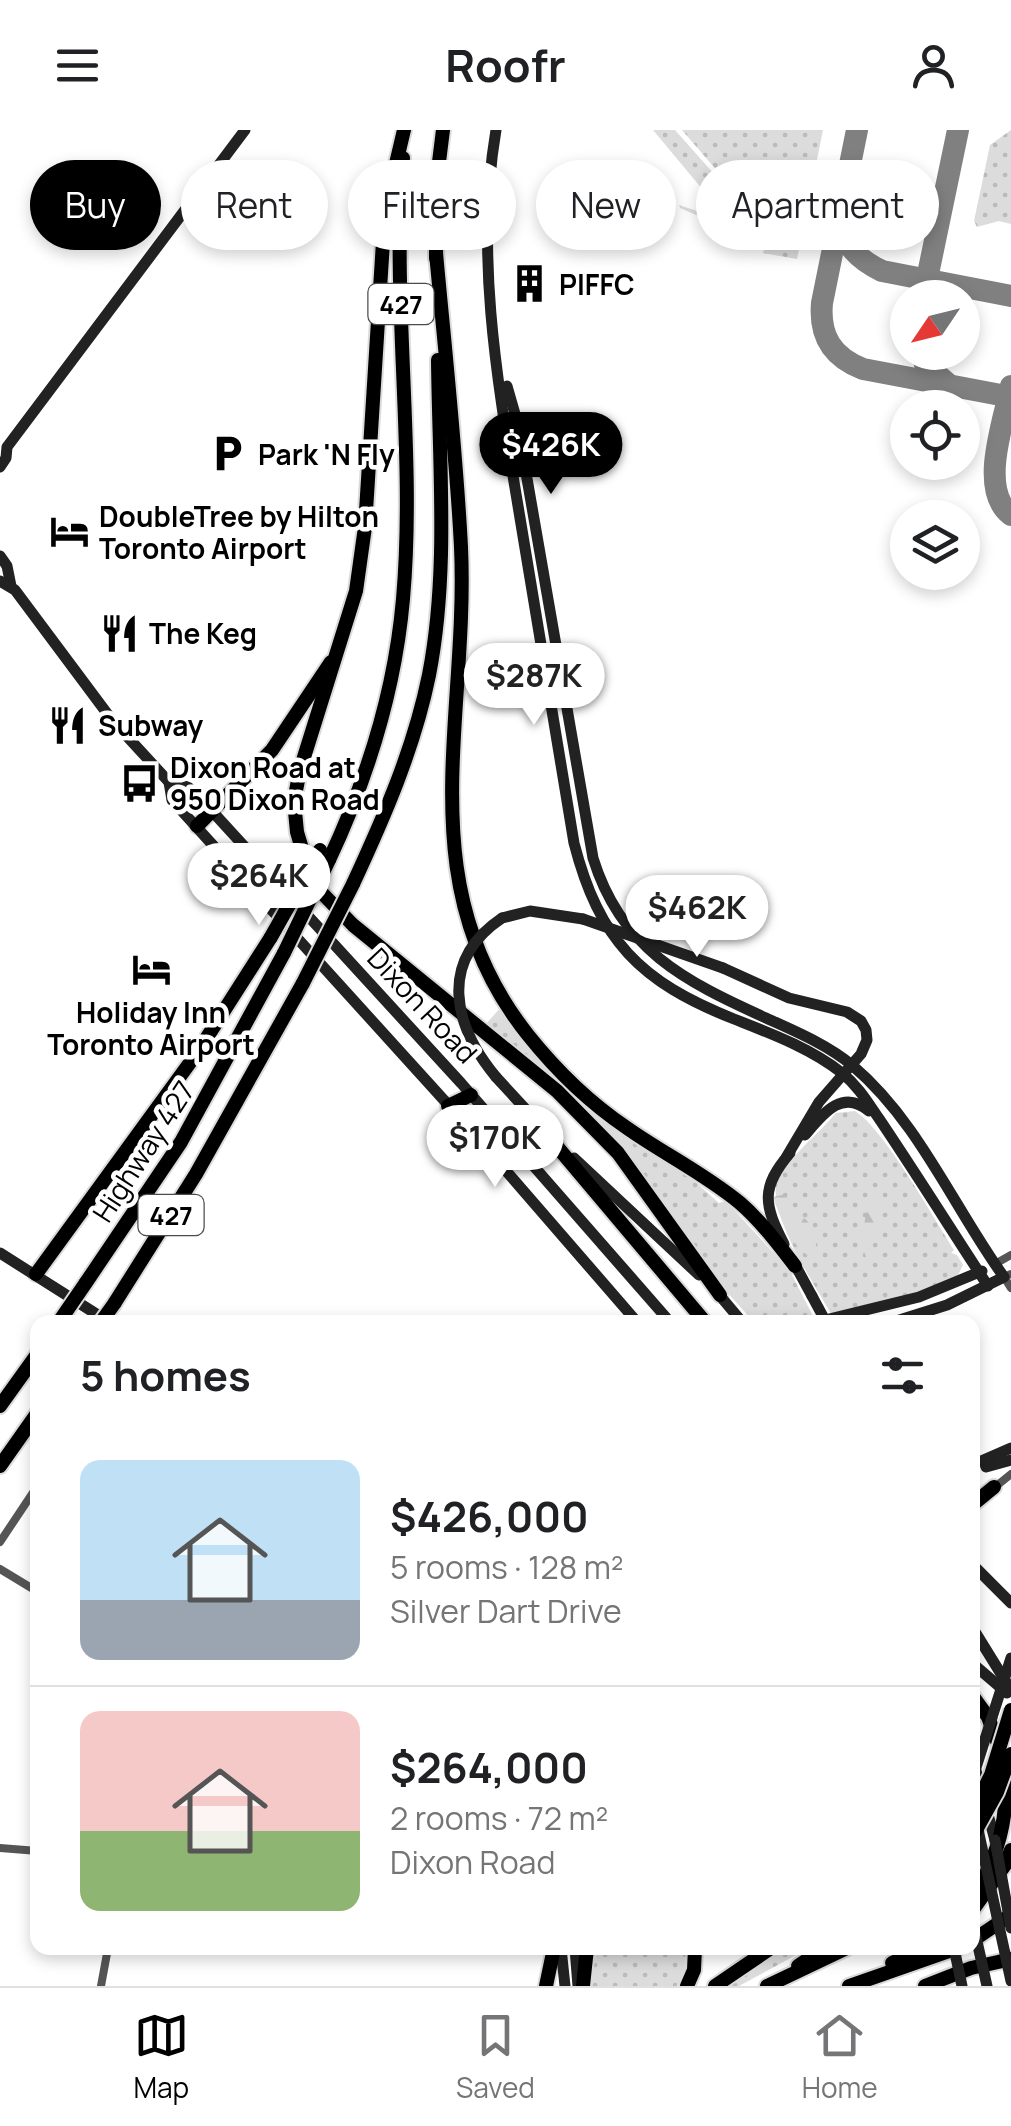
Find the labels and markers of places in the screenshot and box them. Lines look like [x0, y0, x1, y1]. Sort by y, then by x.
building icon: PIFFC [508, 263, 550, 305]
place label: PIFFC [559, 265, 635, 303]
pin: $426K [481, 412, 621, 497]
parking icon: Park 'N Fly [207, 433, 249, 475]
place label: Park 'N Fly [258, 435, 395, 473]
place label: DoubleTree by Hilton Toronto Airport [99, 497, 379, 567]
hotel icon: DoubleTree by Hilton Toronto Airport [48, 511, 90, 553]
restaurant icon: The Keg [98, 612, 140, 654]
place label: The Keg [149, 614, 257, 652]
pin: $287K [464, 643, 604, 728]
restaurant icon: Subway [47, 704, 89, 746]
place label: Subway [98, 706, 204, 744]
place label: Dixon Road at 950 Dixon Road [170, 748, 380, 818]
bus stop icon: Dixon Road at 950 Dixon Road [119, 762, 161, 804]
pin: $264K [189, 843, 329, 928]
pin: $462K [627, 875, 767, 960]
hotel icon: Holiday Inn Toronto Airport [130, 948, 172, 990]
place label: Holiday Inn Toronto Airport [47, 993, 255, 1063]
pin: $170K [425, 1105, 565, 1190]

